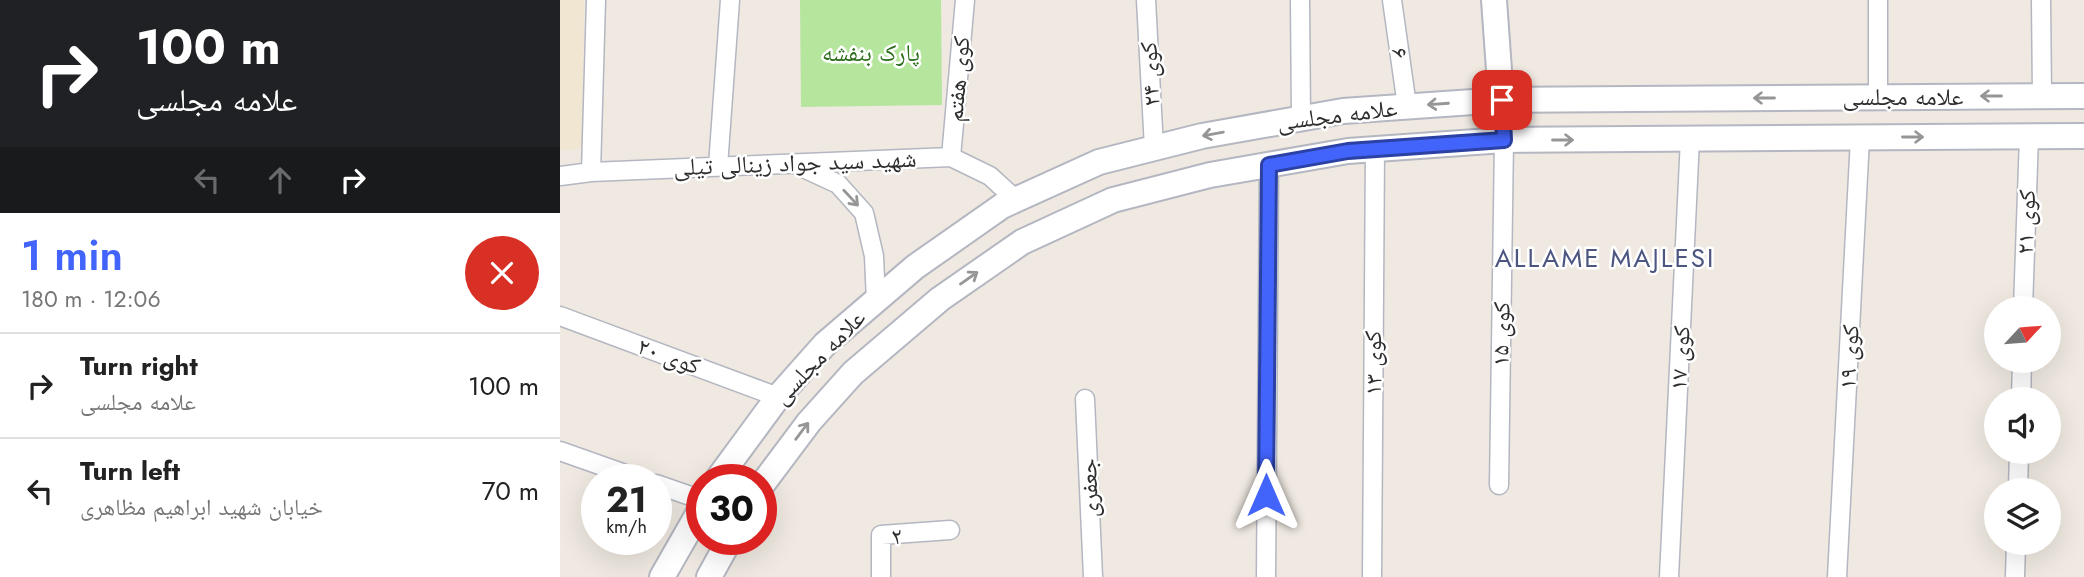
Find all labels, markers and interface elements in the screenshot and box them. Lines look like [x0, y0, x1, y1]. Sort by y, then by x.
text: 100 m [136, 12, 281, 82]
icon: right [21, 28, 112, 119]
park label: پارک بنفشه [822, 35, 920, 70]
street label: کوی هفتم [936, 35, 979, 123]
street label: کوی ۲۴ [1130, 41, 1169, 107]
street label: ۶ [1382, 45, 1419, 61]
pin [1472, 70, 1532, 130]
text: علامه مجلسی [136, 77, 297, 123]
street label: علامه مجلسی [1843, 79, 1963, 114]
icon: arrive [1483, 81, 1521, 119]
one-way arrow [1980, 89, 2003, 103]
street label: علامه مجلسی [1275, 90, 1399, 139]
one-way arrow [1753, 91, 1776, 105]
one-way arrow [1428, 98, 1450, 111]
one-way arrow [1202, 127, 1225, 141]
one-way arrow [1901, 130, 1924, 144]
one-way arrow [1551, 133, 1574, 147]
street label: شهید سید جواد زینالی تیلی [673, 141, 917, 184]
icon: left [188, 161, 226, 199]
icon: ahead [261, 161, 299, 199]
icon: right [334, 161, 372, 199]
one-way arrow [843, 189, 859, 207]
street label: کوی ۲۱ [2007, 189, 2044, 255]
text: 1 min [21, 225, 123, 286]
button: close [465, 236, 539, 310]
district label: ALLAME MAJLESI [1495, 239, 1715, 277]
one-way arrow [959, 271, 978, 285]
text: 180 m · 12:06 [21, 282, 161, 316]
north arrow [1984, 296, 2062, 373]
map controls [1984, 296, 2061, 555]
street label: علامه مجلسی [764, 301, 873, 412]
street label: کوی ۱۵ [1482, 301, 1519, 367]
street label: کوی ۱۹ [1829, 324, 1868, 390]
street label: کوی ۱۷ [1660, 325, 1699, 391]
street label: کوی ۲۰ [633, 328, 706, 383]
street label: کوی ۱۳ [1355, 331, 1390, 395]
text: Turn right [80, 347, 198, 385]
icon: right [21, 367, 59, 405]
text: 100 m [468, 367, 539, 405]
text: علامه مجلسی [80, 385, 196, 419]
button: sound [1984, 387, 2061, 464]
one-way arrow [795, 422, 809, 441]
text: Turn left [80, 452, 180, 490]
street label: جعفری [1070, 458, 1107, 518]
position arrow [1229, 458, 1303, 532]
speed limit sign: 30 [686, 464, 777, 555]
icon: left [21, 472, 59, 510]
text: 70 m [482, 472, 539, 510]
text: 21 [606, 475, 647, 525]
button: layers [1984, 478, 2061, 555]
text: خیابان شهید ابراهیم مظاهری [80, 490, 323, 524]
text: km/h [606, 514, 647, 540]
street label: ۲ [888, 517, 906, 554]

